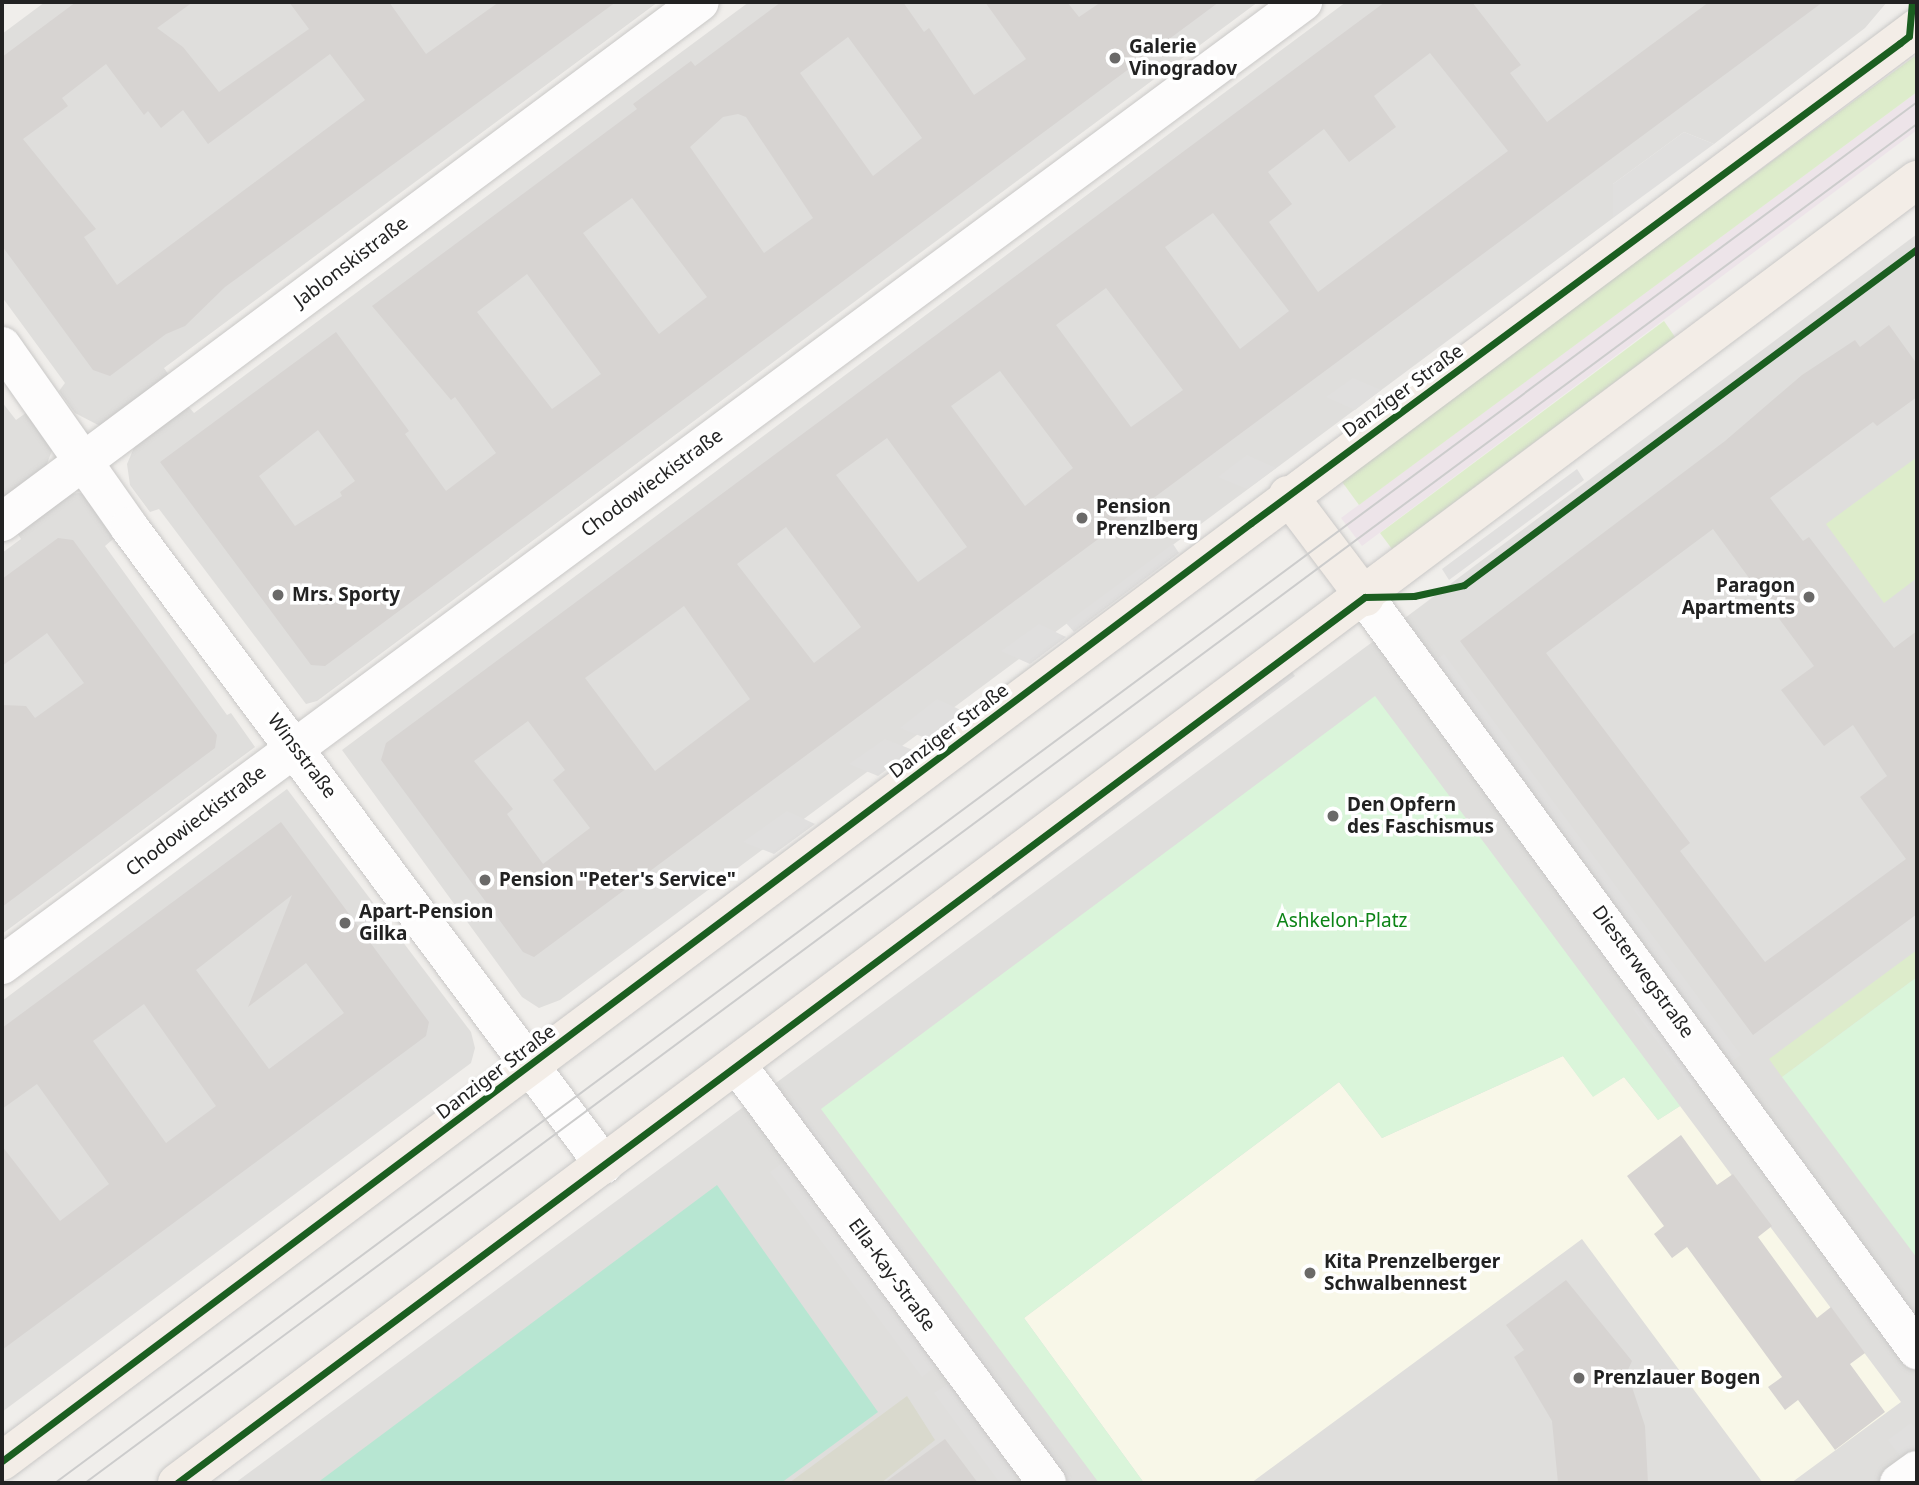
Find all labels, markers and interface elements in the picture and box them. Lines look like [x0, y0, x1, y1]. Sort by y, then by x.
place label: Galerie Vinogradov [1129, 36, 1237, 80]
marker: Galerie Vinogradov [1107, 50, 1123, 66]
street label: Jablonskistraße [290, 212, 412, 312]
street label: Danziger Straße [1338, 340, 1468, 442]
street label: Chodowieckistraße [577, 424, 727, 542]
place label: Pension Prenzlberg [1096, 496, 1198, 540]
marker: Pension Prenzlberg [1074, 510, 1090, 526]
place label: Paragon Apartments [1682, 575, 1795, 619]
place label: Mrs. Sporty [292, 584, 400, 606]
marker: Mrs. Sporty [270, 587, 286, 603]
marker: Paragon Apartments [1801, 589, 1817, 605]
street label: Danziger Straße [885, 679, 1013, 783]
street label: Winsstraße [263, 709, 341, 803]
street label: Chodowieckistraße [121, 761, 271, 881]
place label: Den Opfern des Faschismus [1347, 794, 1494, 838]
marker: Den Opfern des Faschismus [1325, 808, 1341, 824]
place label: Pension "Peter's Service" [499, 869, 736, 891]
marker: Pension "Peter's Service" [477, 872, 493, 888]
place label: Apart-Pension Gilka [359, 901, 493, 945]
street label: Diesterwegstraße [1587, 901, 1699, 1043]
park label: Ashkelon-Platz [1277, 910, 1407, 932]
marker: Apart-Pension Gilka [337, 915, 353, 931]
street label: Danziger Straße [432, 1020, 560, 1124]
street label: Ella-Kay-Straße [844, 1214, 940, 1336]
place label: Kita Prenzelberger Schwalbennest [1324, 1251, 1500, 1295]
marker: Kita Prenzelberger Schwalbennest [1302, 1265, 1318, 1281]
place label: Prenzlauer Bogen [1593, 1367, 1760, 1389]
marker: Prenzlauer Bogen [1571, 1370, 1587, 1386]

